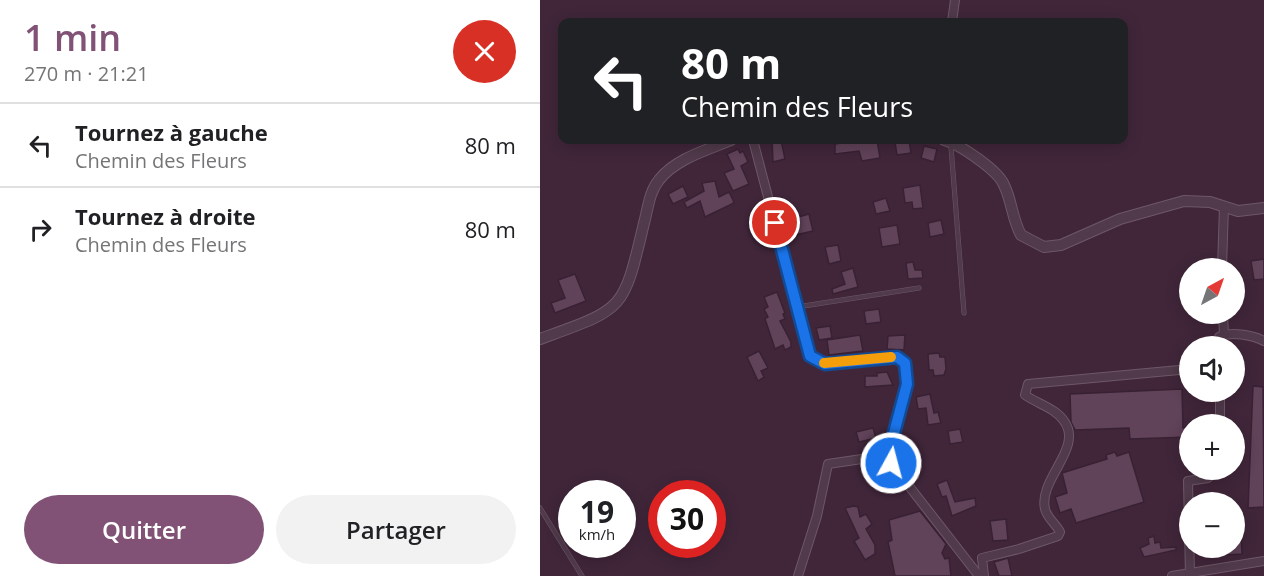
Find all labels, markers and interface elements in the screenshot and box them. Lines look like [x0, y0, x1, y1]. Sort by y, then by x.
text: 1 min [24, 13, 121, 62]
button: close [453, 20, 516, 83]
text: 80 m [681, 34, 781, 91]
icon: left [582, 42, 660, 120]
text: 270 m · 21:21 [24, 60, 149, 87]
text: Chemin des Fleurs [681, 88, 913, 125]
text: Tournez à gauche [75, 117, 268, 147]
icon: left [24, 129, 57, 162]
text: 80 m [465, 130, 516, 160]
text: Chemin des Fleurs [75, 147, 247, 174]
pin [749, 197, 800, 248]
text: Tournez à droite [75, 201, 256, 231]
icon: arrive [758, 206, 791, 239]
icon: right [24, 213, 57, 246]
text: 80 m [465, 214, 516, 244]
text: Chemin des Fleurs [75, 231, 247, 258]
north arrow [1179, 258, 1245, 324]
map controls [1179, 258, 1245, 558]
button: sound [1179, 336, 1245, 402]
button: + [1179, 414, 1245, 480]
position arrow [859, 431, 923, 495]
speed limit sign: 30 [648, 480, 726, 558]
text: 19 [580, 491, 614, 532]
button: − [1179, 492, 1245, 558]
button: Quitter [24, 495, 264, 564]
button: Partager [276, 495, 516, 564]
text: km/h [579, 524, 615, 544]

